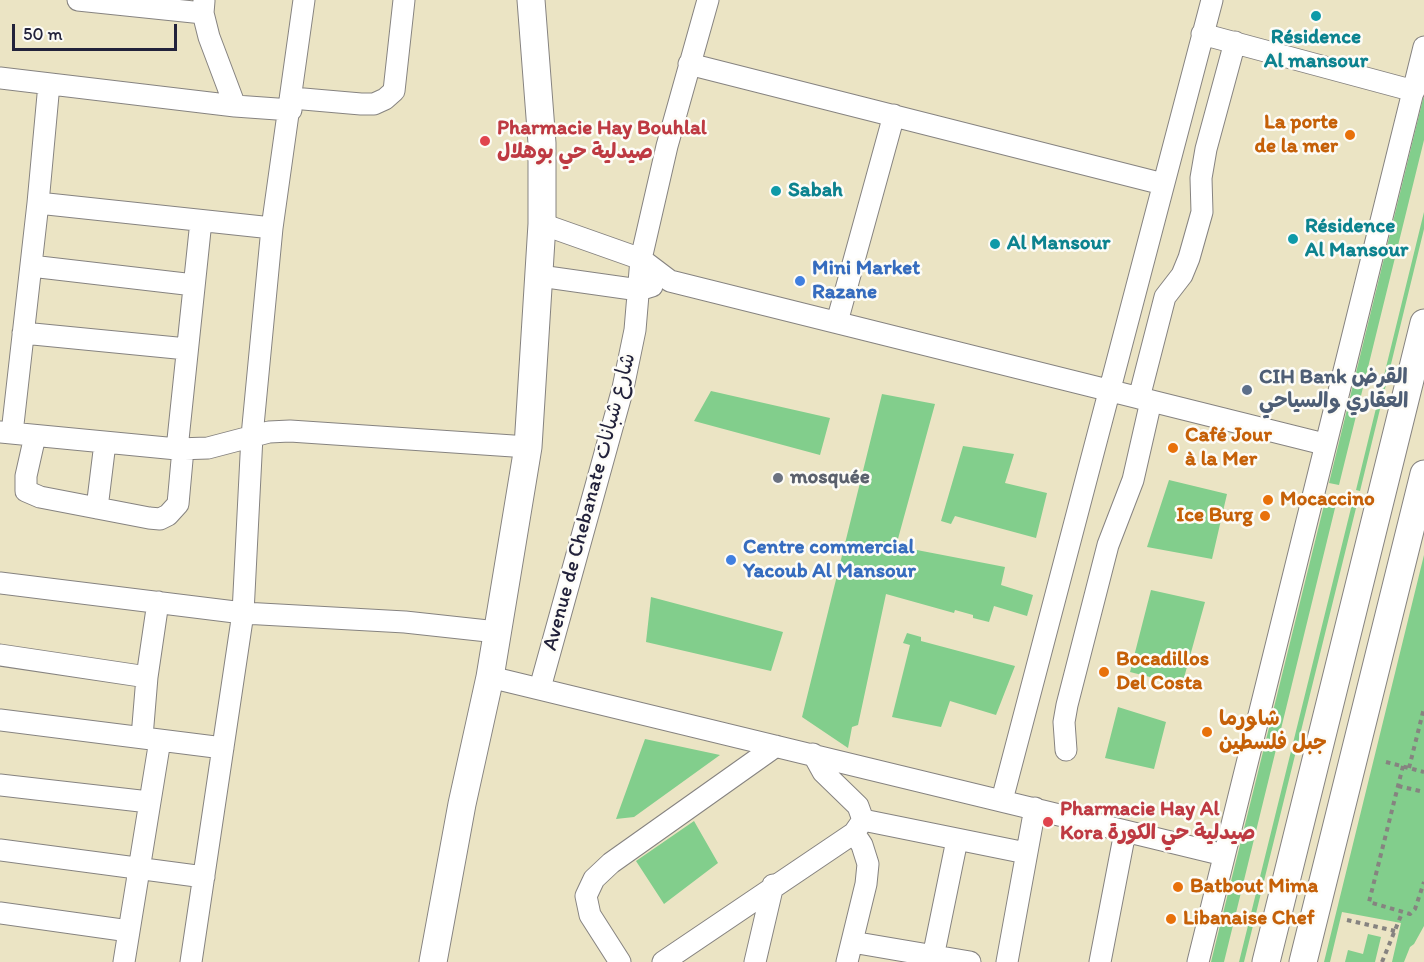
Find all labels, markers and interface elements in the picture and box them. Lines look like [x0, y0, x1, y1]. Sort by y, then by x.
marker: Résidence Al mansour [1309, 9, 1323, 23]
scale bar [15, 12, 180, 50]
text: 50 m [23, 23, 63, 45]
place label: Résidence Al mansour [1264, 25, 1368, 75]
place label: La porte de la mer [1255, 110, 1338, 160]
place label: Pharmacie Hay Bouhlal صيدلية حي بوهلال [497, 116, 707, 166]
marker: La porte de la mer [1343, 128, 1357, 142]
marker: Pharmacie Hay Bouhlal صيدلية حي بوهلال [478, 134, 492, 148]
place label: Sabah [788, 178, 843, 204]
marker: Sabah [769, 184, 783, 198]
place label: Résidence Al Mansour [1305, 214, 1408, 264]
place label: Al Mansour [1007, 231, 1110, 257]
marker: Résidence Al Mansour [1286, 232, 1300, 246]
marker: Al Mansour [988, 237, 1002, 251]
place label: Mini Market Razane [812, 256, 920, 306]
marker: Mini Market Razane [793, 274, 807, 288]
street label: Avenue de Chebanate شارع شبانات [538, 351, 642, 653]
place label: CIH Bank القرض العقاري والسياحي [1259, 365, 1408, 415]
marker: CIH Bank القرض العقاري والسياحي [1240, 383, 1254, 397]
place label: Café Jour à la Mer [1185, 423, 1272, 473]
marker: Café Jour à la Mer [1166, 441, 1180, 455]
place label: mosquée [790, 465, 870, 491]
marker: mosquée [771, 471, 785, 485]
place label: Mocaccino [1280, 487, 1375, 513]
marker: Mocaccino [1261, 493, 1275, 507]
place label: Ice Burg [1176, 503, 1253, 529]
marker: Ice Burg [1258, 509, 1272, 523]
place label: Centre commercial Yacoub Al Mansour [743, 535, 916, 585]
marker: Centre commercial Yacoub Al Mansour [724, 553, 738, 567]
place label: Bocadillos Del Costa [1116, 647, 1209, 697]
marker: Bocadillos Del Costa [1097, 665, 1111, 679]
place label: شاورما جبل فلسطين [1219, 707, 1327, 757]
marker: شاورما جبل فلسطين [1200, 725, 1214, 739]
place label: Pharmacie Hay Al Kora صيدلية حي الكورة [1060, 797, 1255, 847]
marker: Pharmacie Hay Al Kora صيدلية حي الكورة [1041, 815, 1055, 829]
place label: Batbout Mima [1190, 874, 1318, 900]
marker: Batbout Mima [1171, 880, 1185, 894]
place label: Libanaise Chef [1183, 906, 1315, 932]
marker: Libanaise Chef [1164, 912, 1178, 926]

